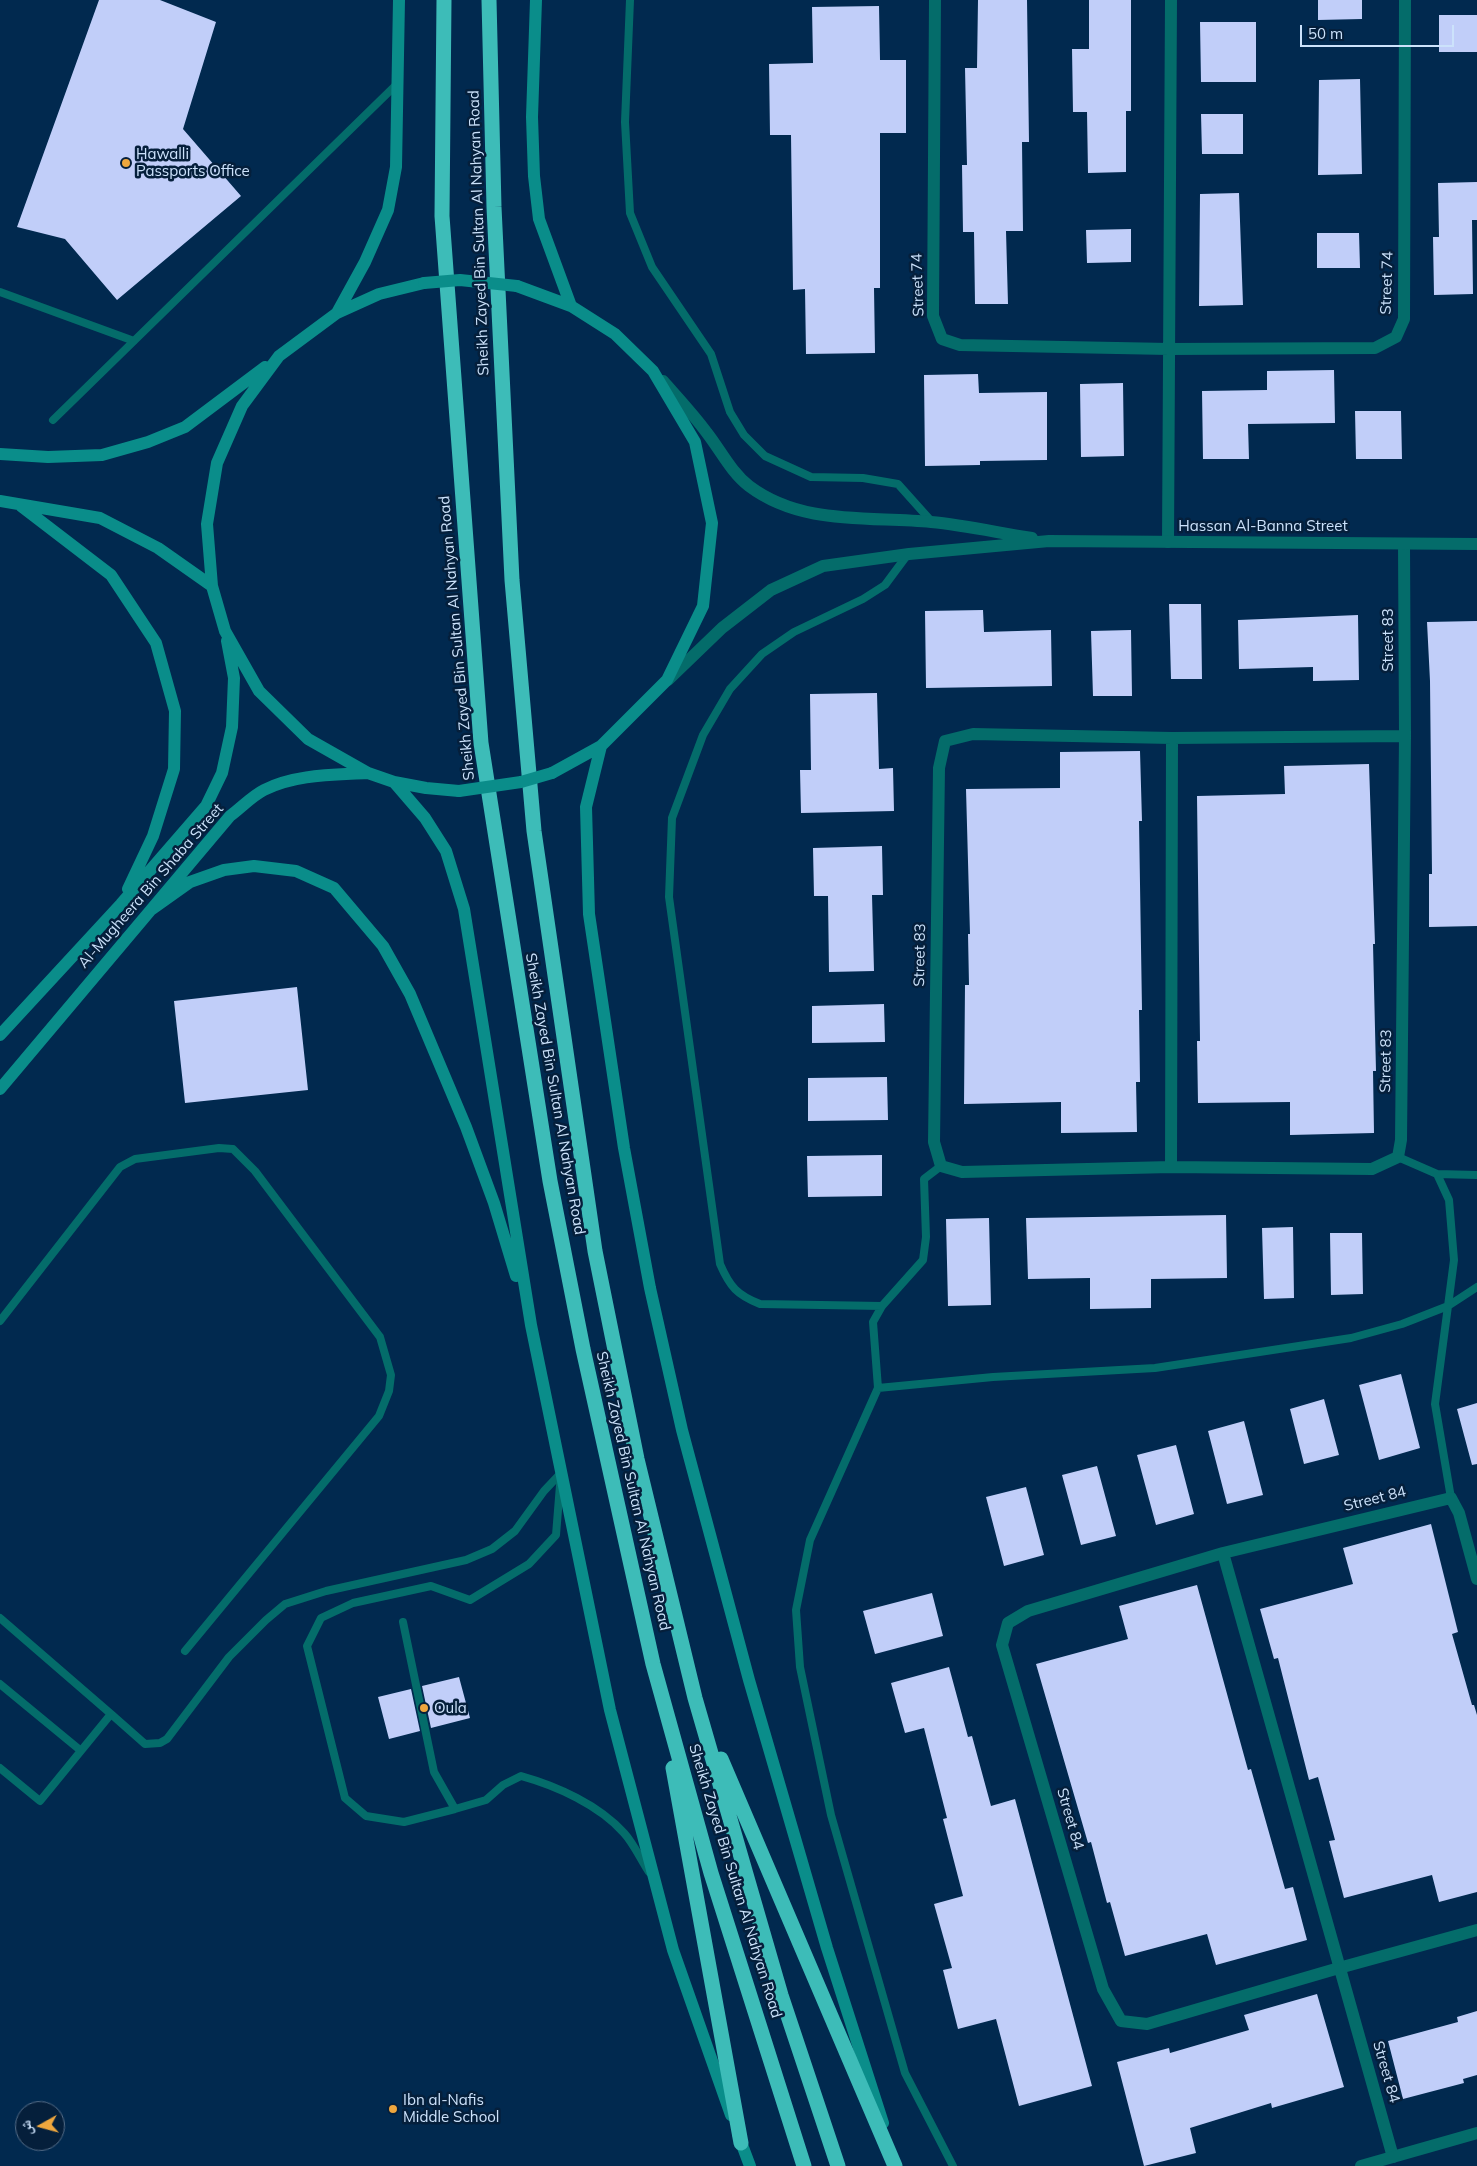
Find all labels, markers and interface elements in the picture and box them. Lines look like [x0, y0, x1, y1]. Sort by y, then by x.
scale bar [1302, 15, 1456, 47]
text: 50 m [1308, 24, 1343, 43]
street label: Sheikh Zayed Bin Sultan Al Nahyan Road [465, 90, 493, 376]
place label: Hawalli Passports Office [136, 145, 250, 180]
marker: Hawalli Passports Office [120, 157, 132, 169]
street label: Street 74 [1377, 251, 1397, 315]
street label: Street 74 [908, 253, 928, 317]
street label: Sheikh Zayed Bin Sultan Al Nahyan Road [436, 495, 478, 781]
street label: Hassan Al-Banna Street [1178, 517, 1348, 535]
street label: Street 83 [1379, 608, 1397, 672]
street label: Al-Mugheera Bin Shaba Street [75, 800, 227, 972]
street label: Street 83 [910, 923, 930, 987]
street label: Sheikh Zayed Bin Sultan Al Nahyan Road [521, 952, 589, 1236]
street label: Street 83 [1376, 1029, 1396, 1093]
street label: Sheikh Zayed Bin Sultan Al Nahyan Road [592, 1350, 674, 1632]
street label: Street 84 [1342, 1483, 1408, 1515]
place label: Oula [434, 1699, 467, 1717]
marker: Oula [418, 1702, 430, 1714]
street label: Sheikh Zayed Bin Sultan Al Nahyan Road [685, 1742, 785, 2020]
street label: Street 84 [1053, 1786, 1087, 1852]
street label: Street 84 [1369, 2039, 1403, 2105]
place label: Ibn al-Nafis Middle School [403, 2091, 499, 2126]
north arrow [15, 2101, 65, 2151]
marker: Ibn al-Nafis Middle School [387, 2103, 399, 2115]
text: ش [16, 2119, 36, 2136]

